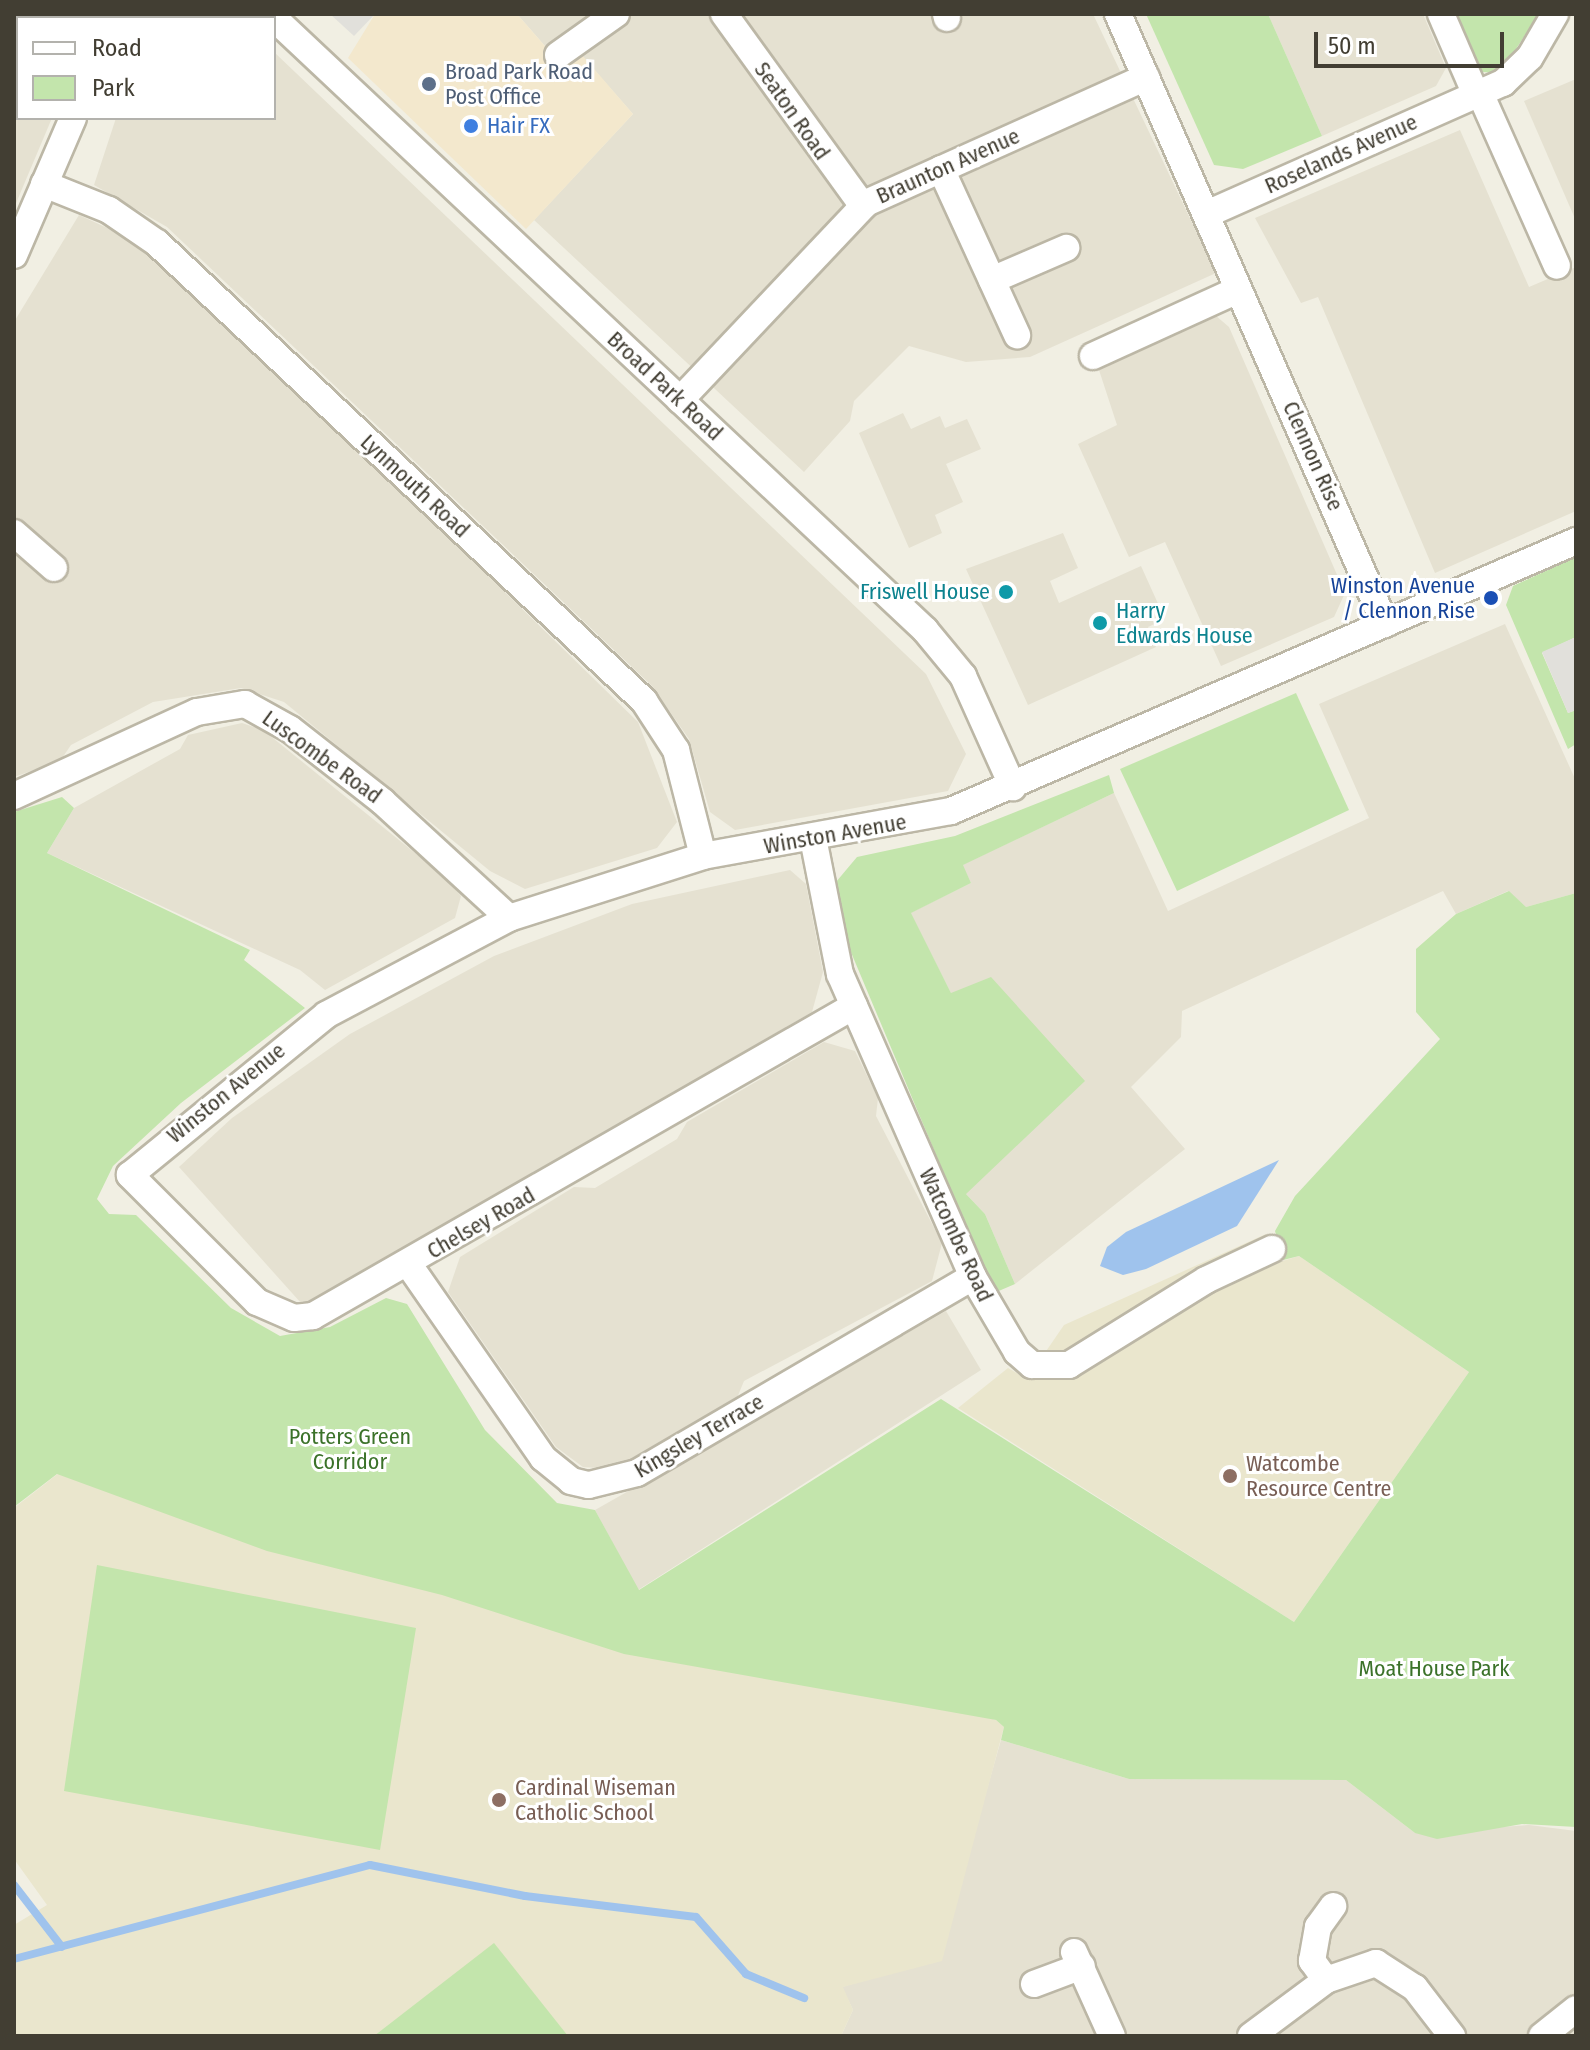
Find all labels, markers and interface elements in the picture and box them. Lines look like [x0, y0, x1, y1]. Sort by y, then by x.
legend [16, 16, 276, 120]
scale bar [1318, 16, 1508, 66]
text: 50 m [1328, 32, 1376, 60]
text: Road [92, 34, 142, 62]
street label: Seaton Road [749, 57, 835, 165]
place label: Broad Park Road Post Office [445, 58, 593, 110]
text: Park [92, 74, 135, 102]
marker: Broad Park Road Post Office [420, 75, 438, 93]
street label: Roselands Avenue [1261, 109, 1421, 199]
place label: Hair FX [487, 113, 550, 139]
marker: Hair FX [462, 117, 480, 135]
street label: Braunton Avenue [872, 123, 1024, 209]
street label: Broad Park Road [602, 326, 728, 446]
street label: Clennon Rise [1277, 397, 1349, 515]
street label: Lynmouth Road [355, 429, 475, 543]
place label: Winston Avenue / Clennon Rise [1331, 572, 1475, 624]
place label: Friswell House [860, 579, 990, 605]
marker: Friswell House [997, 583, 1015, 601]
marker: Winston Avenue / Clennon Rise [1482, 589, 1500, 607]
place label: Harry Edwards House [1116, 597, 1253, 648]
marker: Harry Edwards House [1091, 614, 1109, 632]
street label: Luscombe Road [257, 705, 387, 809]
street label: Winston Avenue [762, 808, 908, 860]
street label: Winston Avenue [162, 1037, 290, 1149]
street label: Watcombe Road [914, 1164, 998, 1306]
street label: Chelsey Road [422, 1182, 540, 1264]
street label: Kingsley Terrace [630, 1388, 768, 1484]
park label: Potters Green Corridor [289, 1423, 411, 1474]
place label: Watcombe Resource Centre [1246, 1450, 1391, 1502]
marker: Watcombe Resource Centre [1221, 1467, 1239, 1485]
park label: Moat House Park [1358, 1656, 1510, 1682]
place label: Cardinal Wiseman Catholic School [515, 1774, 676, 1826]
marker: Cardinal Wiseman Catholic School [490, 1791, 508, 1809]

